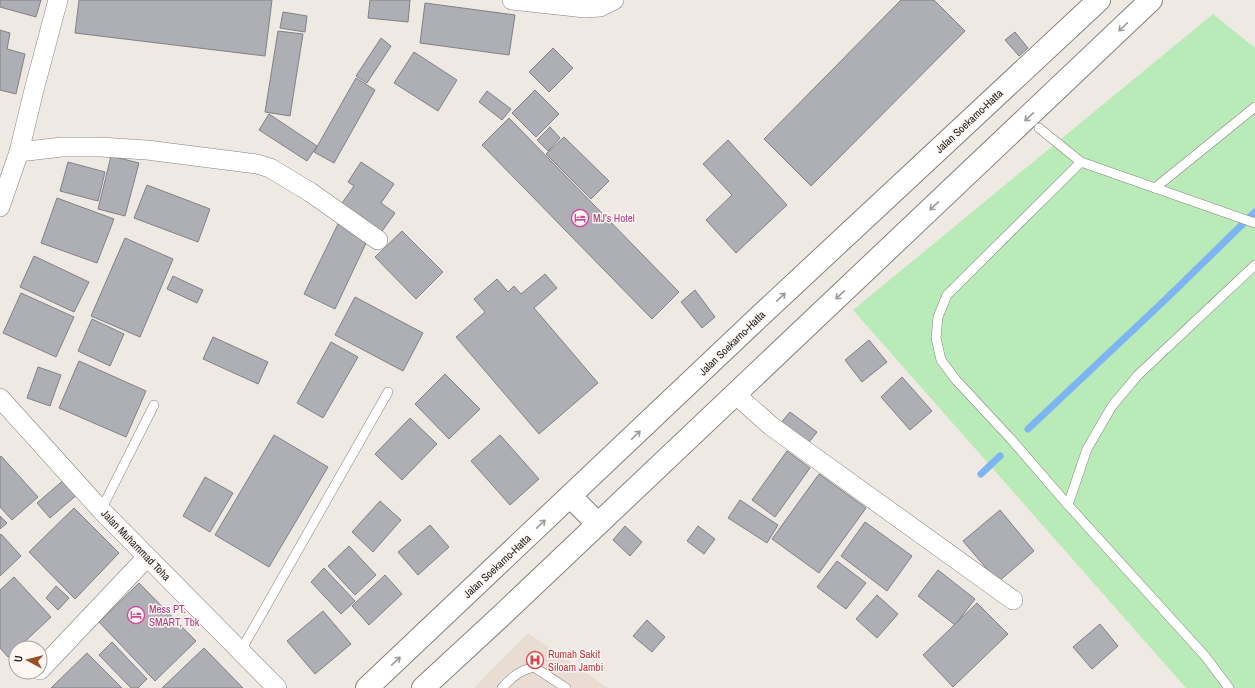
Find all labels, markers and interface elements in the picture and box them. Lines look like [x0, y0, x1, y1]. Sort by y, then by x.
one-way arrow [1118, 22, 1128, 32]
street label: Jalan Soekarno-Hatta [932, 86, 1006, 156]
one-way arrow [1024, 112, 1034, 121]
one-way arrow [929, 201, 939, 211]
hotel icon: MJ's Hotel [570, 208, 590, 228]
place label: MJ's Hotel [593, 211, 635, 225]
one-way arrow [835, 290, 845, 300]
one-way arrow [775, 293, 785, 302]
street label: Jalan Soekarno-Hatta [696, 308, 768, 378]
one-way arrow [631, 430, 641, 439]
street label: Jalan Muhammad Toha [98, 506, 174, 584]
one-way arrow [536, 519, 546, 529]
street label: Jalan Soekarno-Hatta [460, 531, 534, 601]
place label: Mess PT. SMART, Tbk [149, 602, 200, 629]
hotel icon: Mess PT. SMART, Tbk [126, 605, 146, 625]
north arrow [8, 640, 48, 680]
place label: Rumah Sakit Siloam Jambi [548, 647, 603, 674]
hospital icon: Rumah Sakit Siloam Jambi [525, 650, 545, 670]
text: U [11, 655, 25, 663]
one-way arrow [391, 656, 401, 666]

